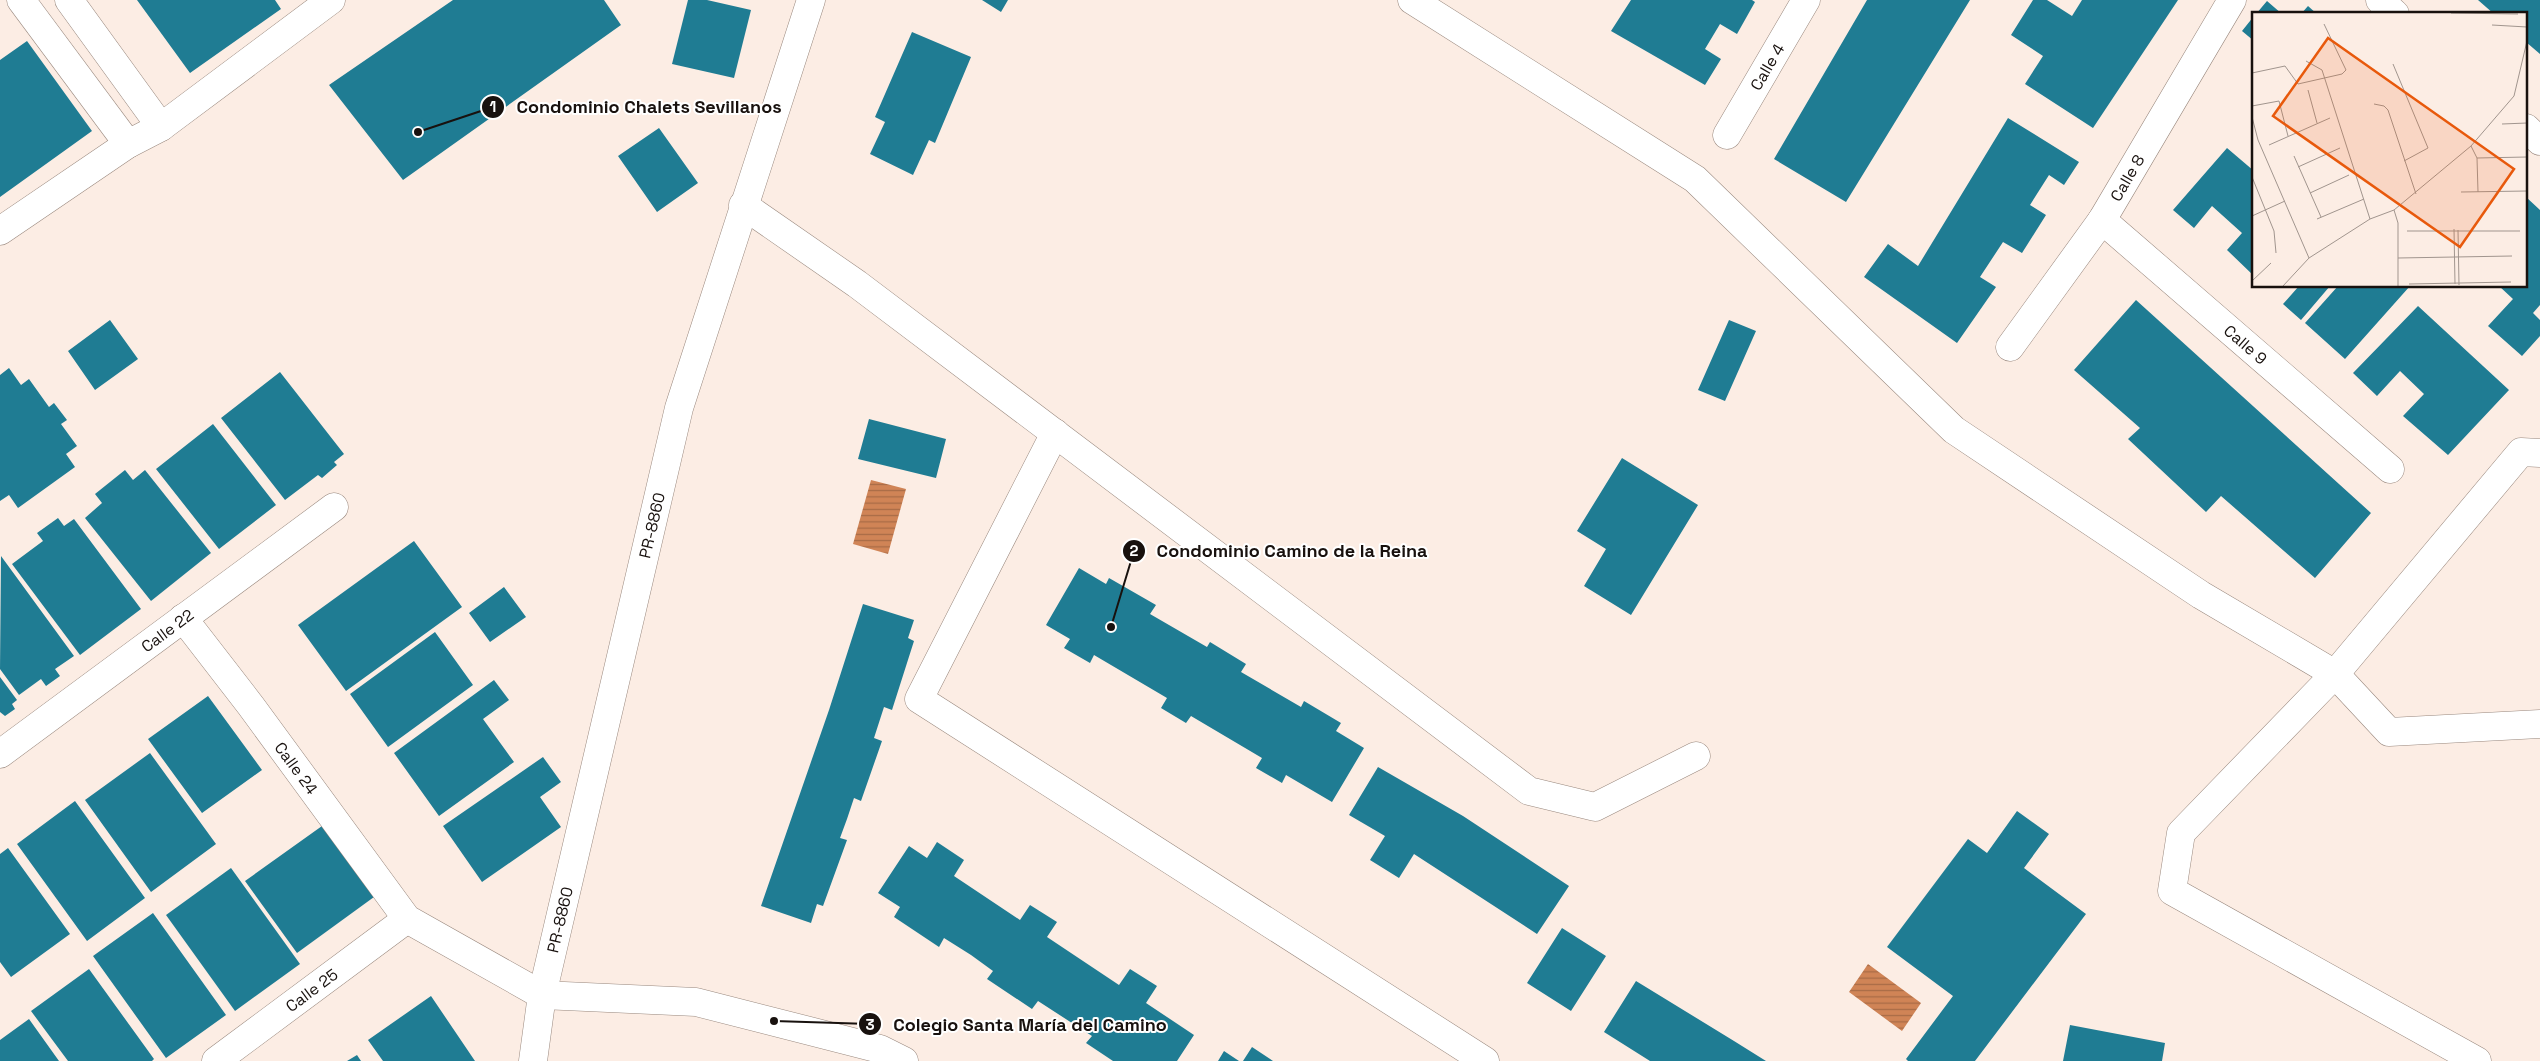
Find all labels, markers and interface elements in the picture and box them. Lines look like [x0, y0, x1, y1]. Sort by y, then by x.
inset map [2252, 12, 2528, 288]
street label: Calle 4 [1745, 40, 1789, 94]
callout: Condominio Chalets Sevillanos [481, 90, 791, 123]
text: Condominio Chalets Sevillanos [516, 95, 782, 118]
text: 1 [490, 97, 496, 116]
street label: Calle 8 [2105, 151, 2149, 205]
street label: Calle 9 [2219, 320, 2271, 369]
street label: PR-8860 [634, 490, 670, 560]
callout: Condominio Camino de la Reina [1121, 535, 1437, 568]
text: Condominio Camino de la Reina [1157, 539, 1428, 562]
text: 2 [1130, 541, 1139, 560]
street label: Calle 22 [137, 604, 198, 657]
street label: Calle 24 [270, 738, 322, 799]
street label: PR-8860 [542, 885, 578, 955]
street label: Calle 25 [281, 964, 342, 1017]
callout: Colegio Santa María del Camino [858, 1008, 1176, 1041]
text: Colegio Santa María del Camino [893, 1013, 1167, 1036]
text: 3 [865, 1015, 875, 1034]

